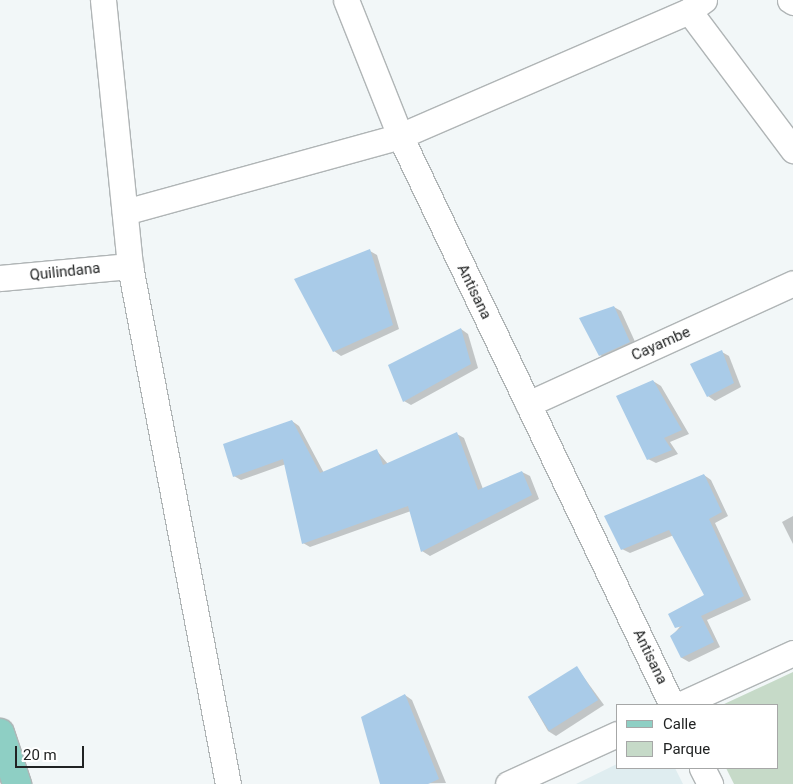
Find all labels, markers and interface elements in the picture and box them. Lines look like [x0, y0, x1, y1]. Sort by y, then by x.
street label: Quilindana [29, 259, 101, 285]
street label: Antisana [453, 262, 495, 322]
street label: Cayambe [629, 323, 693, 365]
street label: Antisana [629, 627, 671, 687]
legend [616, 704, 778, 769]
text: Calle [663, 715, 696, 733]
scale bar [18, 736, 86, 768]
text: Parque [663, 740, 710, 758]
text: 20 m [23, 746, 57, 764]

